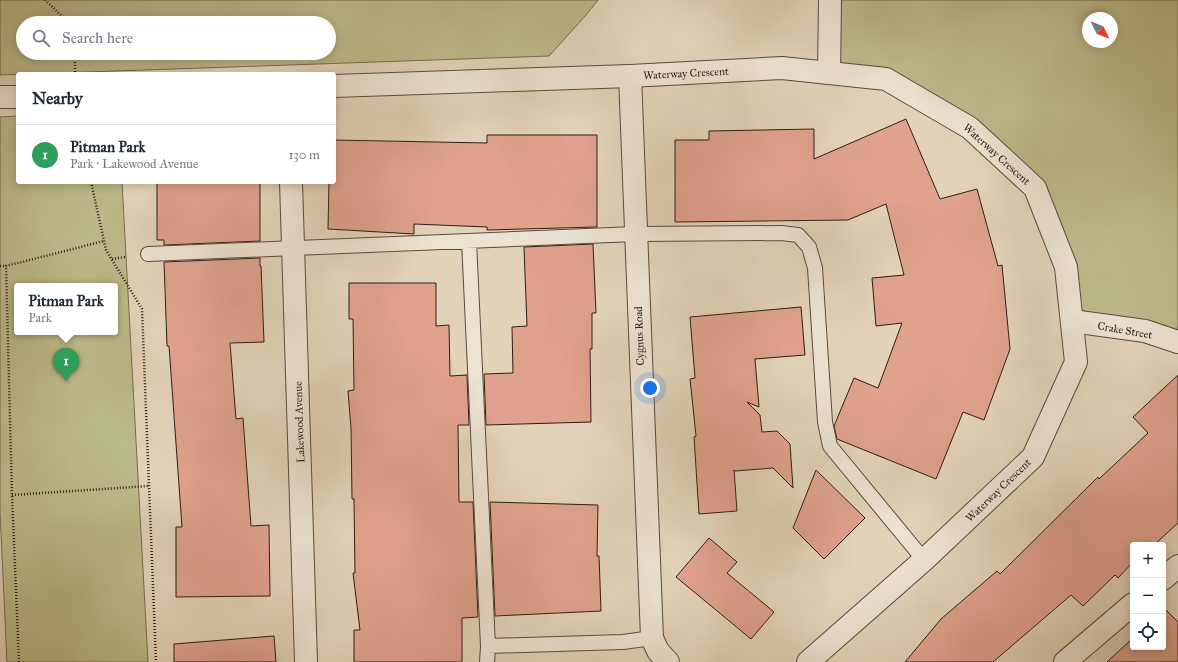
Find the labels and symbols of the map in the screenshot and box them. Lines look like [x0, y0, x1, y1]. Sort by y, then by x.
north arrow [1082, 12, 1118, 48]
street label: Waterway Crescent [643, 65, 729, 82]
street label: Waterway Crescent [961, 121, 1033, 188]
street label: Cygnus Road [632, 306, 647, 366]
street label: Crake Street [1096, 319, 1153, 342]
pin: 1 [53, 348, 79, 381]
your location [640, 378, 660, 398]
street label: Lakewood Avenue [292, 381, 307, 463]
street label: Waterway Crescent [963, 456, 1034, 525]

